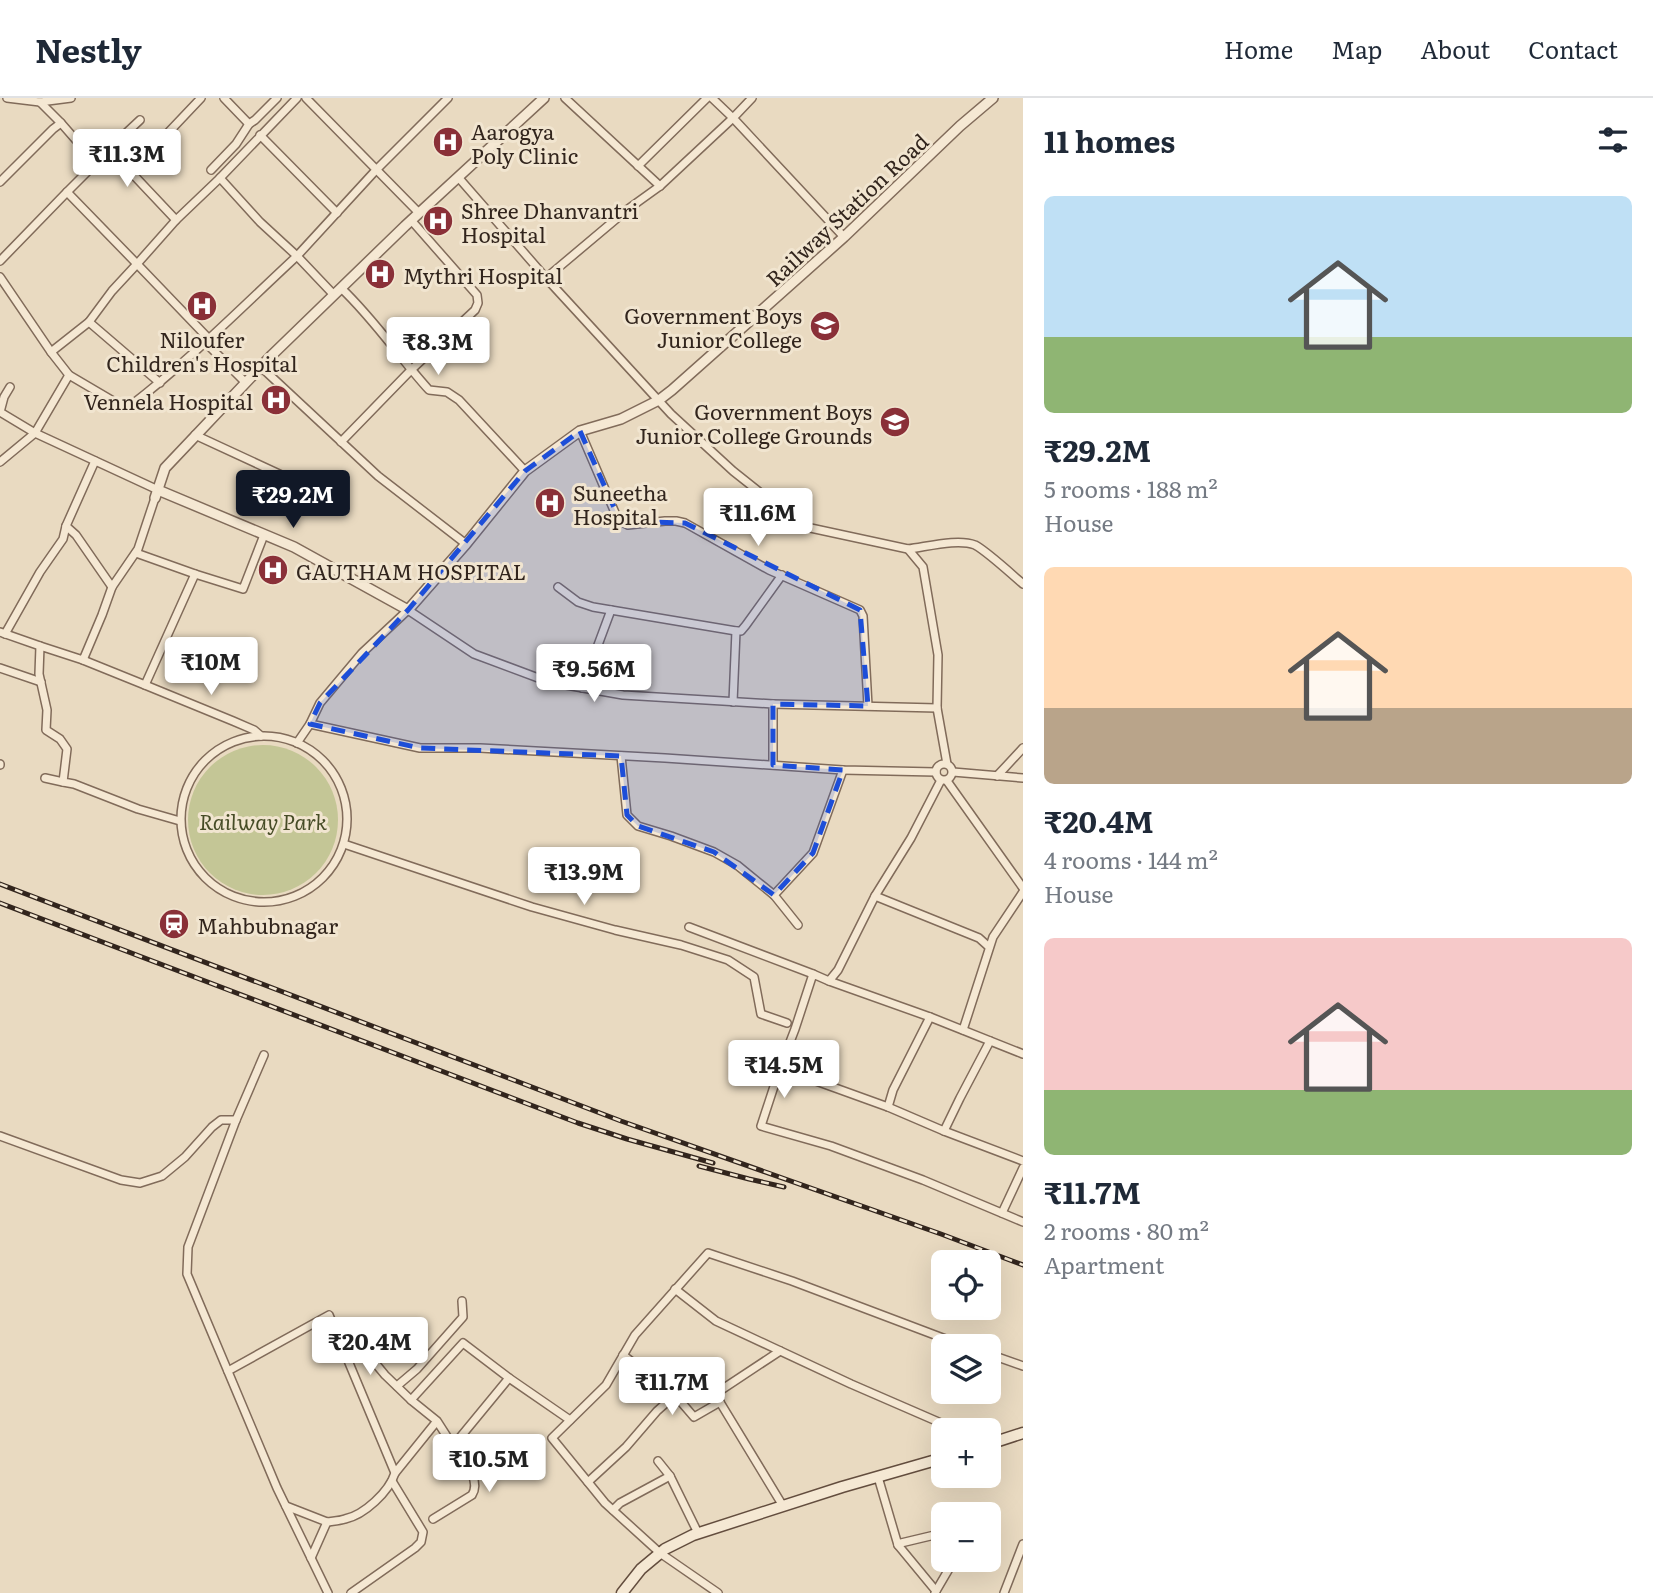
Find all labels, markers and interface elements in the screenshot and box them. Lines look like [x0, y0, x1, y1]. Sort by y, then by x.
text: Nestly [35, 24, 142, 73]
text: Home [1224, 31, 1293, 66]
text: Map [1331, 31, 1382, 66]
text: About [1420, 31, 1490, 66]
text: Contact [1528, 31, 1618, 66]
place label: Aarogya Poly Clinic [471, 115, 578, 170]
text: 11 homes [1044, 118, 1175, 162]
icon: filters [1594, 121, 1632, 159]
hospital icon: Aarogya Poly Clinic [431, 125, 465, 159]
street label: Railway Station Road [758, 125, 934, 293]
pin: ₹11.3M [70, 130, 184, 189]
text: ₹11.3M [89, 135, 165, 169]
place label: Shree Dhanvantri Hospital [461, 194, 639, 249]
hospital icon: Shree Dhanvantri Hospital [421, 204, 455, 238]
icon: home [1275, 242, 1401, 368]
hospital icon: Mythri Hospital [363, 257, 397, 291]
place label: Mythri Hospital [403, 259, 563, 290]
hospital icon: Niloufer Children's Hospital [185, 289, 219, 323]
place label: Government Boys Junior College [624, 299, 802, 354]
school or university icon: Government Boys Junior College [808, 309, 842, 343]
pin: ₹8.3M [389, 317, 487, 377]
place label: Niloufer Children's Hospital [106, 323, 298, 378]
text: ₹8.3M [403, 323, 473, 357]
hospital icon: Vennela Hospital [259, 383, 293, 417]
place label: Vennela Hospital [83, 385, 253, 416]
place label: Government Boys Junior College Grounds [636, 395, 872, 450]
school or university icon: Government Boys Junior College Grounds [878, 405, 912, 439]
text: ₹29.2M [1044, 427, 1151, 471]
pin: ₹29.2M [236, 470, 350, 530]
text: 5 rooms · 188 m² [1044, 471, 1218, 505]
text: ₹29.2M [252, 476, 334, 510]
place label: Suneetha Hospital [573, 476, 668, 531]
hospital icon: Suneetha Hospital [533, 486, 567, 520]
pin: ₹11.6M [701, 489, 815, 548]
text: ₹11.6M [720, 494, 796, 528]
text: House [1044, 505, 1113, 539]
hospital icon: GAUTHAM HOSPITAL [256, 553, 290, 587]
place label: GAUTHAM HOSPITAL [296, 555, 526, 586]
icon: home [1275, 613, 1401, 739]
pin: ₹10M [170, 638, 252, 697]
text: ₹10M [181, 643, 241, 677]
pin: ₹9.56M [537, 644, 651, 704]
text: ₹9.56M [552, 650, 636, 684]
text: ₹20.4M [1044, 798, 1154, 842]
park label: Railway Park [199, 805, 327, 836]
text: 4 rooms · 144 m² [1044, 842, 1218, 876]
pin: ₹13.9M [527, 848, 641, 907]
text: ₹13.9M [544, 853, 624, 887]
text: House [1044, 876, 1113, 910]
station icon: Mahbubnagar [157, 907, 191, 941]
place label: Mahbubnagar [197, 909, 338, 940]
icon: home [1275, 984, 1401, 1110]
pin: ₹14.5M [727, 1040, 841, 1100]
text: ₹14.5M [744, 1046, 824, 1080]
text: ₹11.7M [1044, 1169, 1141, 1213]
text: 2 rooms · 80 m² [1044, 1213, 1209, 1247]
text: Apartment [1044, 1247, 1164, 1281]
map controls [931, 1250, 1001, 1572]
button: locate [931, 1250, 1001, 1320]
pin: ₹20.4M [313, 1318, 427, 1377]
text: ₹20.4M [328, 1323, 412, 1357]
button: layers [931, 1334, 1001, 1404]
pin: ₹11.7M [615, 1358, 729, 1417]
text: ₹11.7M [635, 1363, 709, 1397]
button: + [931, 1418, 1001, 1488]
pin: ₹10.5M [432, 1434, 546, 1494]
text: ₹10.5M [449, 1440, 529, 1474]
button: − [931, 1502, 1001, 1572]

